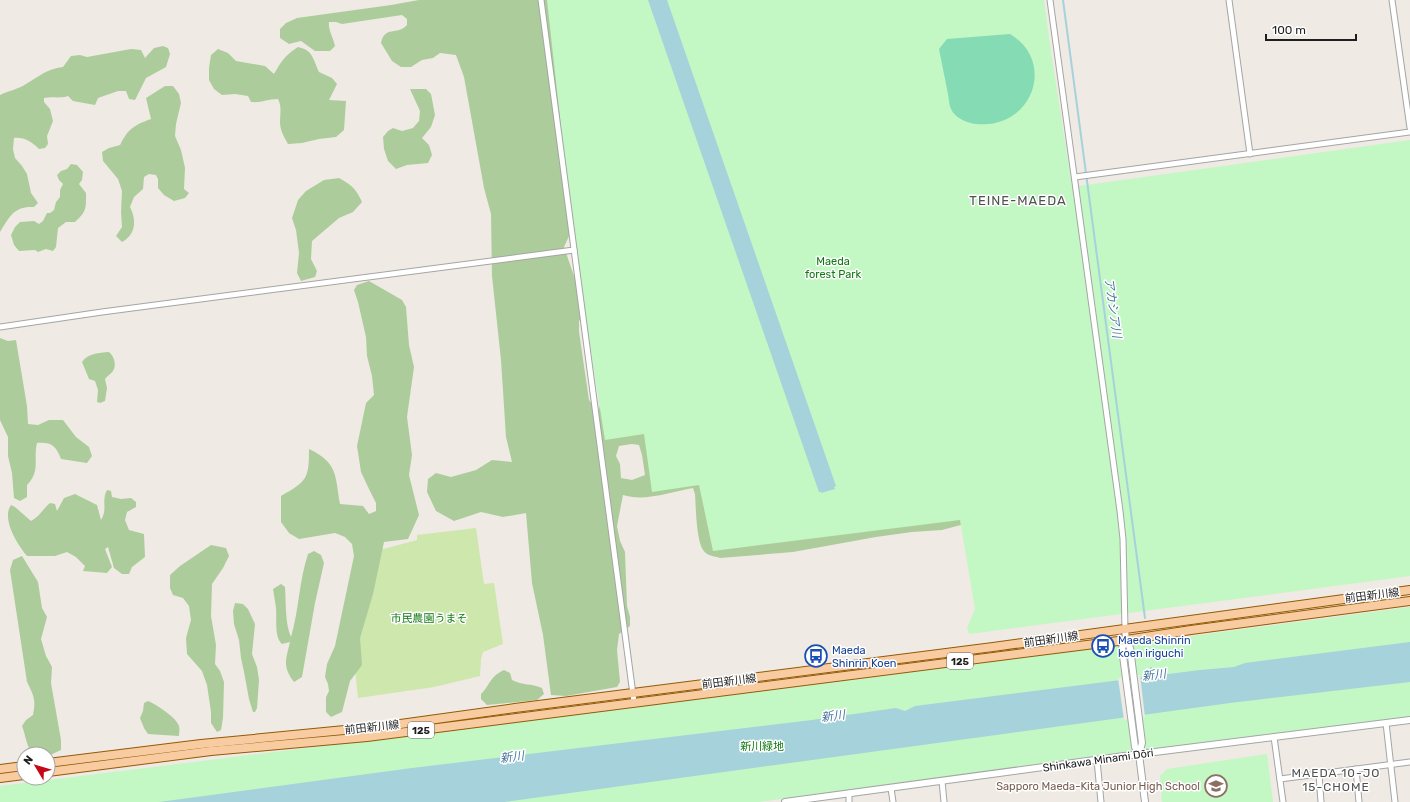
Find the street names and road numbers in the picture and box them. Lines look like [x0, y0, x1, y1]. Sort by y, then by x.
street label: 前田新川線 [1344, 586, 1400, 605]
street label: 前田新川線 [1023, 629, 1079, 650]
road number: 125 [947, 653, 973, 669]
street label: 前田新川線 [701, 672, 757, 691]
street label: 前田新川線 [344, 718, 400, 737]
road number: 125 [408, 722, 434, 738]
street label: Shinkawa Minami Dōri [1042, 746, 1154, 775]

